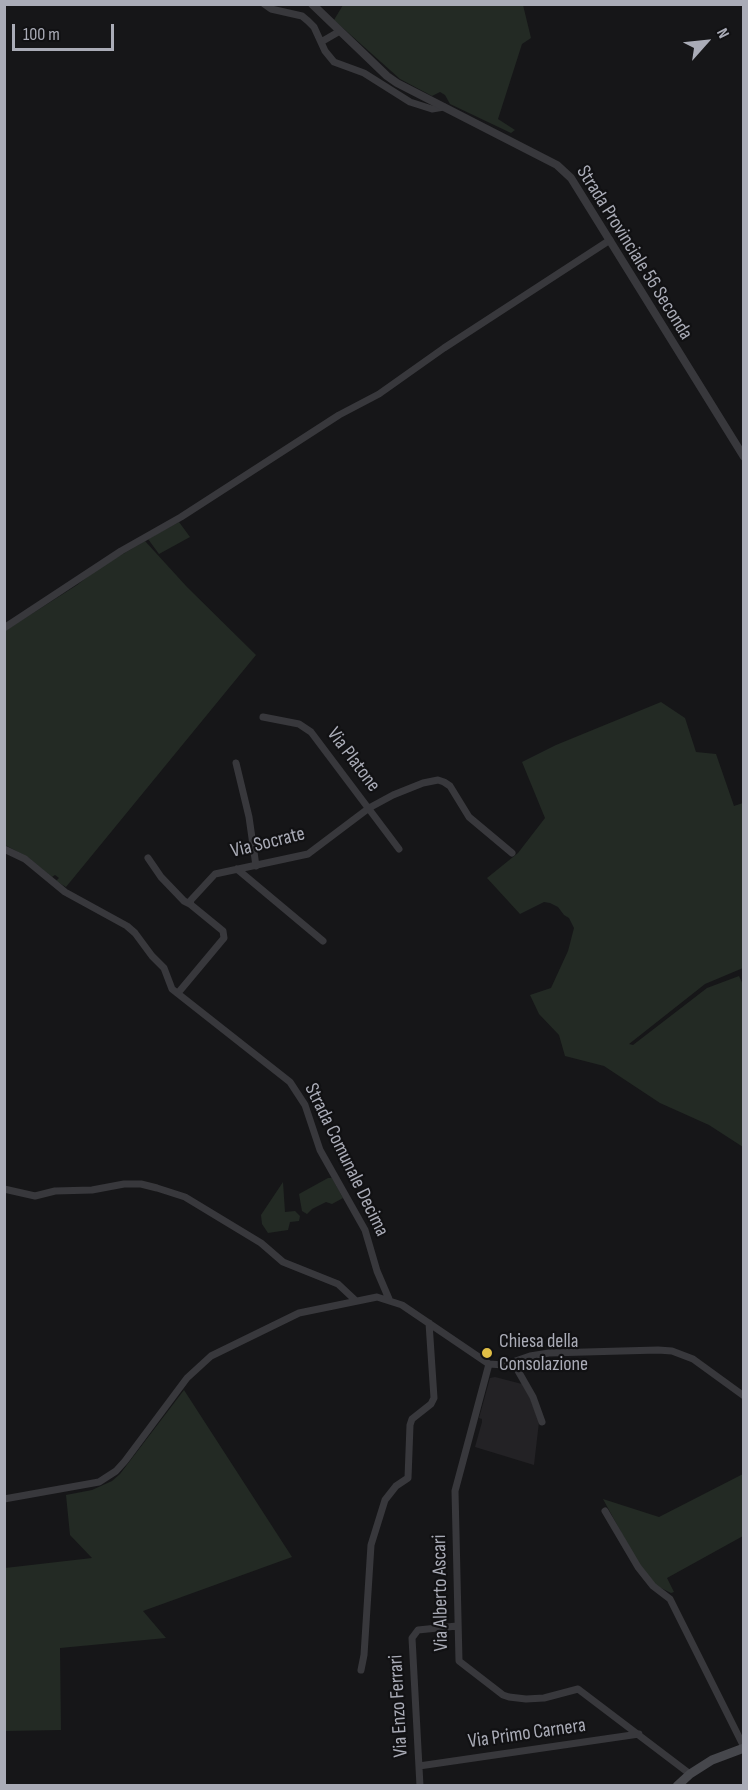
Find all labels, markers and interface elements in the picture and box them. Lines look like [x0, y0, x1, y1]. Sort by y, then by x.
scale bar [15, 12, 117, 50]
north arrow [676, 12, 736, 72]
text: 100 m [23, 24, 60, 45]
text: N [712, 25, 733, 42]
street label: Strada Provinciale 56 Seconda [571, 162, 697, 344]
street label: Via Platone [321, 723, 385, 797]
street label: Via Socrate [229, 822, 307, 864]
street label: Strada Comunale Decima [299, 1080, 393, 1240]
place label: Chiesa della Consolazione [499, 1330, 588, 1377]
marker: Chiesa della Consolazione [480, 1346, 494, 1360]
street label: Via Alberto Ascari [428, 1535, 454, 1651]
street label: Via Enzo Ferrari [384, 1654, 414, 1758]
street label: Via Primo Carnera [467, 1714, 587, 1754]

